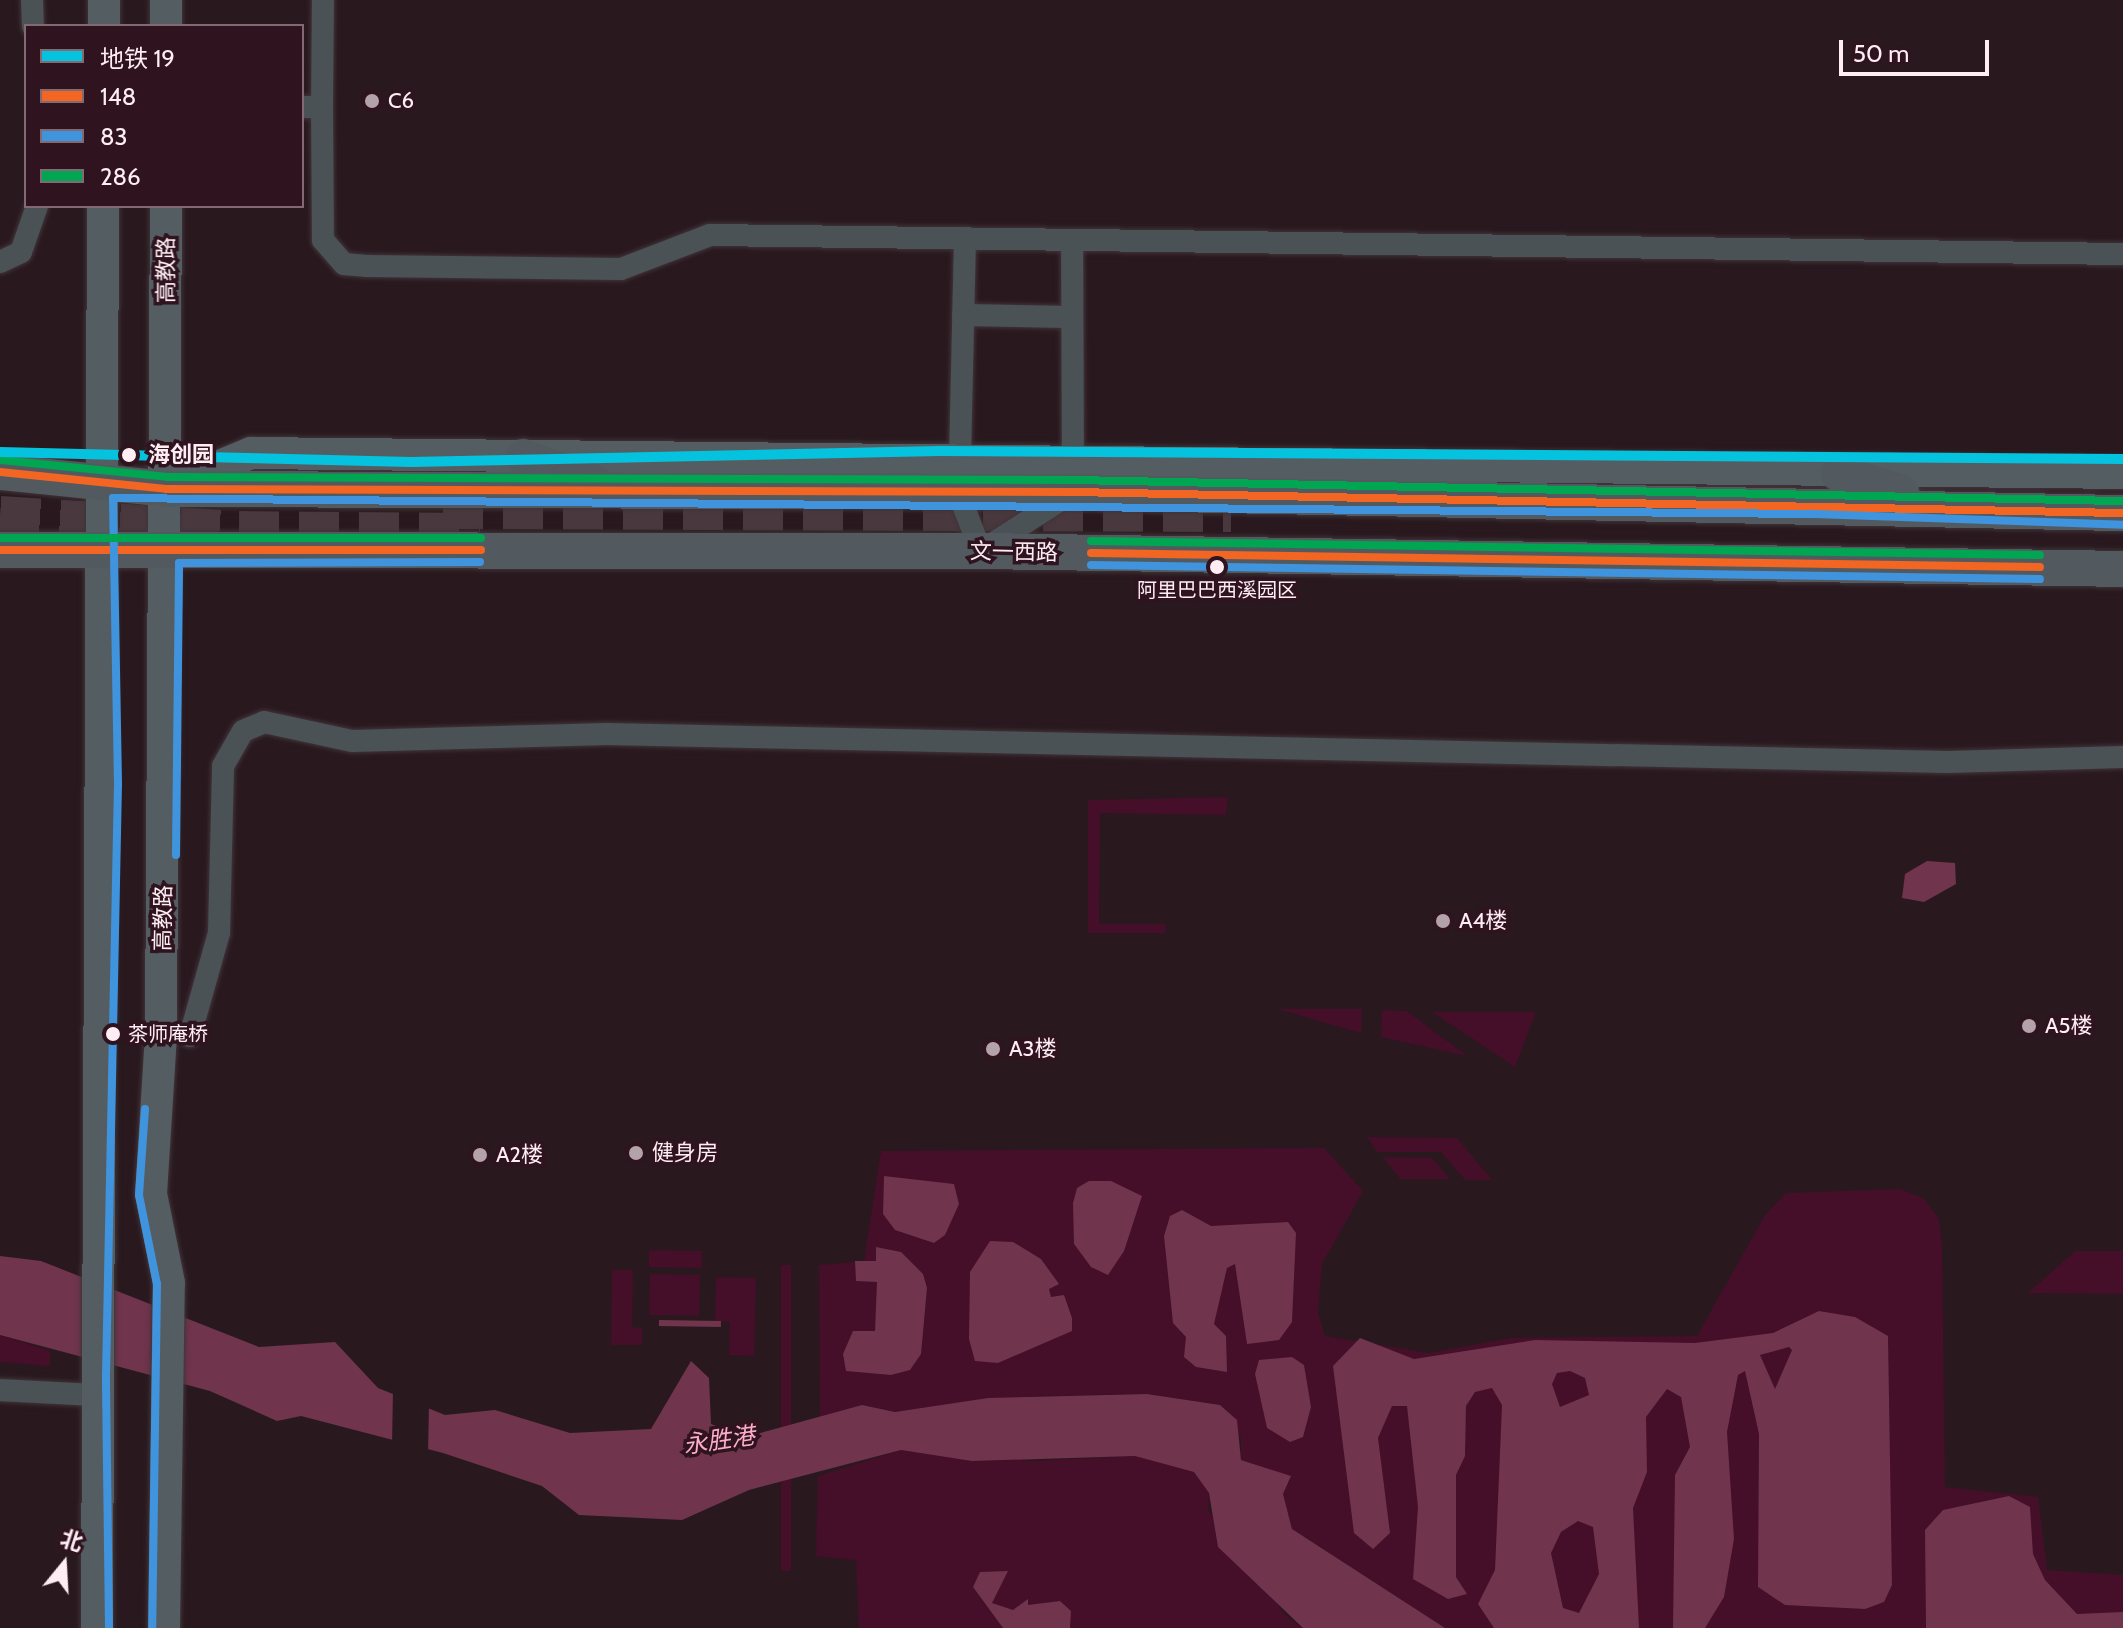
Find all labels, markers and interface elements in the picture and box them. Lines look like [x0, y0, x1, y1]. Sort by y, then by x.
legend [24, 24, 304, 208]
scale bar [1843, 24, 1993, 74]
text: 50 m [1853, 39, 1909, 68]
text: 地铁 19 [100, 44, 175, 73]
text: 148 [100, 82, 136, 111]
place label: C6 [388, 88, 414, 114]
marker: C6 [363, 92, 381, 110]
text: 83 [100, 122, 128, 151]
text: 286 [100, 162, 141, 191]
street label: 高教路 [153, 237, 179, 303]
place label: 海创园 [148, 442, 214, 468]
marker: 海创园 [117, 443, 141, 467]
street label: 文一西路 [970, 538, 1058, 566]
marker: 阿里巴巴西溪园区 [1209, 559, 1225, 575]
place label: 阿里巴巴西溪园区 [1137, 578, 1297, 602]
street label: 高教路 [149, 885, 177, 951]
place label: A4楼 [1459, 908, 1507, 934]
marker: A4楼 [1434, 912, 1452, 930]
place label: A5楼 [2045, 1013, 2092, 1039]
marker: A5楼 [2020, 1017, 2038, 1035]
place label: 茶师庵桥 [128, 1022, 208, 1046]
marker: 茶师庵桥 [105, 1026, 121, 1042]
place label: A3楼 [1009, 1036, 1056, 1062]
marker: A3楼 [984, 1040, 1002, 1058]
place label: 健身房 [652, 1140, 718, 1166]
place label: A2楼 [496, 1142, 543, 1168]
marker: 健身房 [627, 1144, 645, 1162]
marker: A2楼 [471, 1146, 489, 1164]
water label: 永胜港 [681, 1421, 757, 1459]
north arrow [24, 1524, 104, 1604]
text: 北 [57, 1524, 86, 1557]

